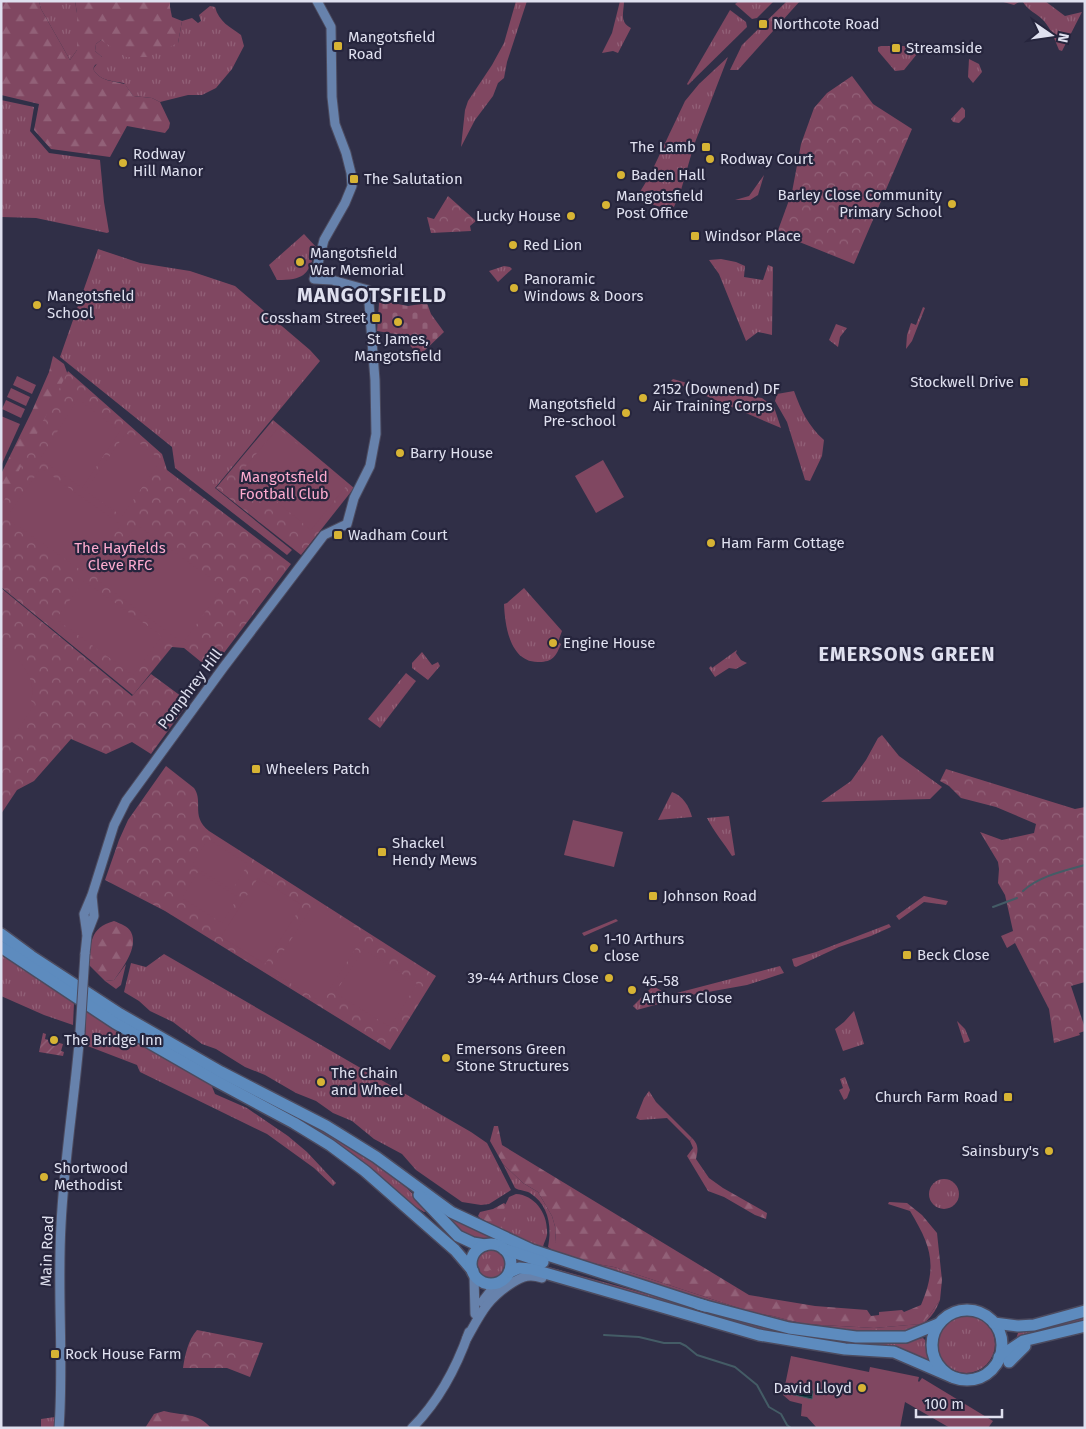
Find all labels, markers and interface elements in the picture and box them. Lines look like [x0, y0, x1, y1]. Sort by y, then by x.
north arrow [1026, 10, 1076, 60]
place label: Northcote Road [773, 15, 880, 33]
marker: Northcote Road [757, 18, 769, 30]
place label: Mangotsfield Road [348, 28, 435, 63]
text: N [1054, 31, 1073, 44]
place label: Streamside [906, 39, 982, 57]
marker: Mangotsfield Road [332, 40, 344, 52]
marker: Streamside [890, 42, 902, 54]
place label: The Lamb [630, 138, 696, 156]
marker: The Lamb [700, 141, 712, 153]
place label: Rodway Hill Manor [133, 145, 204, 180]
place label: Rodway Court [720, 150, 814, 168]
marker: Rodway Court [704, 153, 716, 165]
marker: Rodway Hill Manor [117, 157, 129, 169]
place label: Baden Hall [631, 166, 706, 184]
marker: Baden Hall [615, 169, 627, 181]
place label: The Salutation [364, 170, 463, 188]
marker: The Salutation [348, 173, 360, 185]
place label: Barley Close Community Primary School [778, 186, 943, 221]
place label: Mangotsfield Post Office [616, 187, 703, 222]
marker: Barley Close Community Primary School [946, 198, 958, 210]
marker: Mangotsfield Post Office [600, 199, 612, 211]
place label: Lucky House [476, 207, 561, 225]
marker: Lucky House [565, 210, 577, 222]
place label: Windsor Place [705, 227, 801, 245]
marker: Windsor Place [689, 230, 701, 242]
place label: Red Lion [523, 236, 582, 254]
marker: Red Lion [507, 239, 519, 251]
place label: Mangotsfield War Memorial [310, 244, 404, 279]
marker: Mangotsfield War Memorial [294, 256, 306, 268]
place label: Panoramic Windows & Doors [524, 270, 644, 305]
marker: Panoramic Windows & Doors [508, 282, 520, 294]
district label: MANGOTSFIELD [297, 283, 447, 307]
place label: Mangotsfield School [47, 287, 134, 322]
marker: Mangotsfield School [31, 299, 43, 311]
place label: Cossham Street [261, 309, 367, 327]
marker: Cossham Street [370, 312, 382, 324]
marker: St James, Mangotsfield [392, 316, 404, 328]
place label: St James, Mangotsfield [354, 330, 442, 365]
place label: Stockwell Drive [910, 373, 1014, 391]
marker: Stockwell Drive [1018, 376, 1030, 388]
place label: 2152 (Downend) DF Air Training Corps [653, 380, 780, 415]
marker: 2152 (Downend) DF Air Training Corps [637, 392, 649, 404]
place label: Mangotsfield Pre-school [529, 395, 617, 430]
marker: Mangotsfield Pre-school [620, 407, 632, 419]
place label: Barry House [410, 444, 493, 462]
marker: Barry House [394, 447, 406, 459]
park label: Mangotsfield Football Club [239, 468, 329, 503]
place label: Wadham Court [348, 526, 448, 544]
marker: Wadham Court [332, 529, 344, 541]
place label: Ham Farm Cottage [721, 534, 845, 552]
marker: Ham Farm Cottage [705, 537, 717, 549]
park label: The Hayfields Cleve RFC [74, 539, 166, 574]
place label: Engine House [563, 634, 656, 652]
marker: Engine House [547, 637, 559, 649]
district label: EMERSONS GREEN [818, 642, 996, 666]
street label: Pomphrey Hill [154, 645, 226, 733]
place label: Wheelers Patch [266, 760, 370, 778]
marker: Wheelers Patch [250, 763, 262, 775]
place label: Shackel Hendy Mews [392, 834, 477, 869]
marker: Shackel Hendy Mews [376, 846, 388, 858]
place label: Johnson Road [663, 887, 757, 905]
marker: Johnson Road [647, 890, 659, 902]
place label: 1-10 Arthurs close [604, 930, 684, 965]
marker: 1-10 Arthurs close [588, 942, 600, 954]
place label: Beck Close [917, 946, 990, 964]
marker: Beck Close [901, 949, 913, 961]
place label: 39-44 Arthurs Close [468, 969, 599, 987]
marker: 39-44 Arthurs Close [603, 972, 615, 984]
place label: 45-58 Arthurs Close [642, 972, 732, 1007]
marker: 45-58 Arthurs Close [626, 984, 638, 996]
place label: The Bridge Inn [64, 1031, 163, 1049]
marker: The Bridge Inn [48, 1034, 60, 1046]
place label: Emersons Green Stone Structures [456, 1040, 569, 1075]
marker: Emersons Green Stone Structures [440, 1052, 452, 1064]
place label: The Chain and Wheel [331, 1064, 403, 1099]
marker: The Chain and Wheel [315, 1076, 327, 1088]
place label: Church Farm Road [875, 1088, 998, 1106]
marker: Church Farm Road [1002, 1091, 1014, 1103]
place label: Sainsbury's [962, 1142, 1039, 1160]
marker: Sainsbury's [1043, 1145, 1055, 1157]
place label: Shortwood Methodist [54, 1159, 128, 1194]
marker: Shortwood Methodist [38, 1171, 50, 1183]
street label: Main Road [37, 1215, 57, 1287]
place label: Rock House Farm [65, 1345, 182, 1363]
marker: Rock House Farm [49, 1348, 61, 1360]
place label: David Lloyd [773, 1379, 852, 1397]
marker: David Lloyd [856, 1382, 868, 1394]
scale bar [916, 1386, 1002, 1418]
text: 100 m [924, 1395, 964, 1413]

